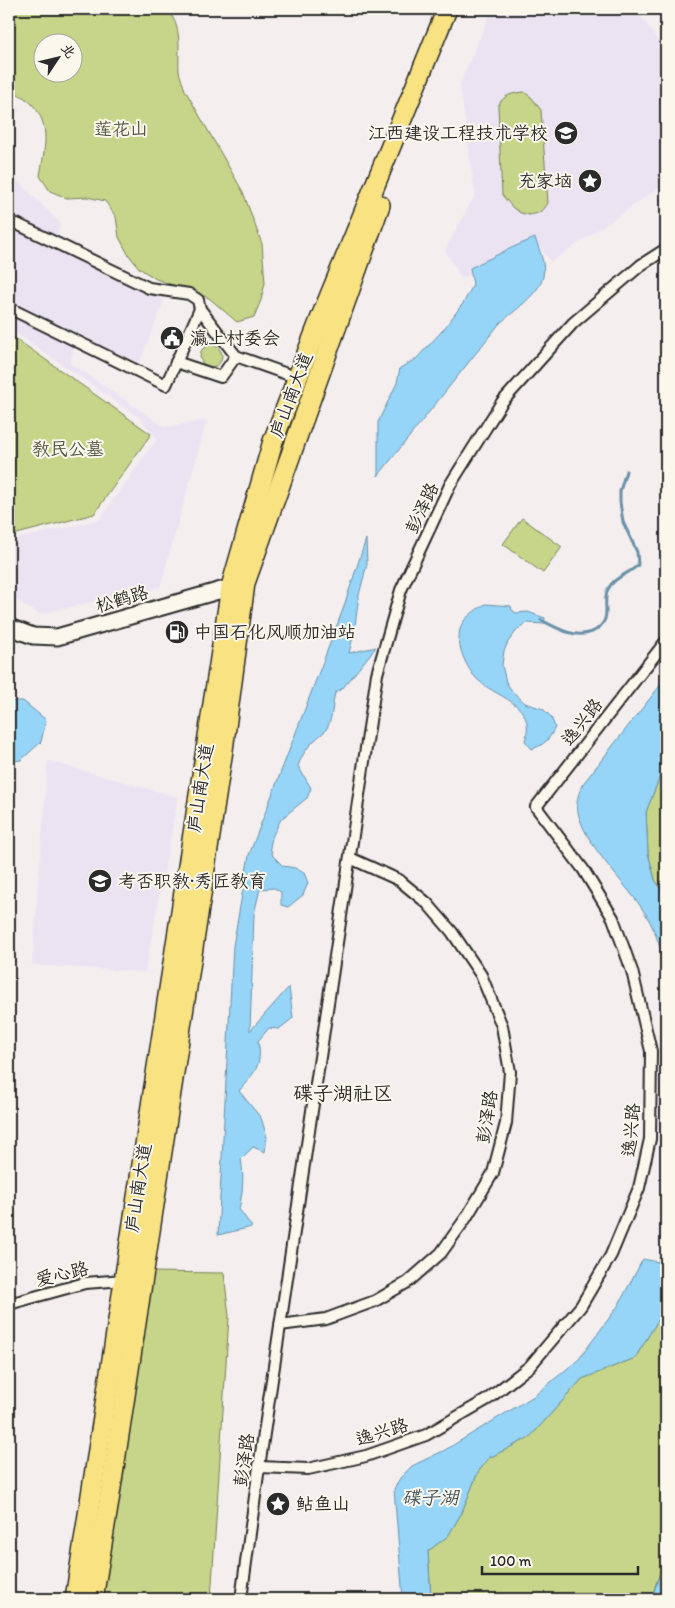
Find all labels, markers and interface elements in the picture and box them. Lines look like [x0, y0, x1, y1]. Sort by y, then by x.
north arrow [32, 32, 82, 82]
text: 北 [57, 40, 79, 61]
park label: 莲花山 [94, 118, 148, 140]
school or university icon: 江西建设工程技术学校 [553, 120, 579, 146]
place label: 江西建设工程技术学校 [368, 122, 548, 144]
place icon: 充家垴 [577, 168, 603, 194]
place label: 充家垴 [518, 170, 572, 192]
public building icon: 瀛上村委会 [159, 325, 185, 351]
place label: 瀛上村委会 [190, 327, 280, 349]
street label: 庐山南大道 [265, 349, 317, 441]
park label: 教民公墓 [32, 438, 104, 460]
street label: 彭泽路 [401, 479, 443, 537]
street label: 松鹤路 [93, 581, 151, 617]
fuel station icon: 中国石化风顺加油站 [164, 619, 190, 645]
place label: 中国石化风顺加油站 [194, 621, 356, 643]
street label: 逸兴路 [557, 694, 607, 750]
street label: 庐山南大道 [182, 742, 218, 834]
school or university icon: 考否职教·秀匠教育 [87, 868, 113, 894]
place label: 考否职教·秀匠教育 [118, 870, 266, 892]
district label: 碟子湖社区 [293, 1081, 393, 1105]
street label: 彭泽路 [472, 1089, 502, 1145]
street label: 逸兴路 [618, 1102, 644, 1158]
street label: 庐山南大道 [120, 1142, 156, 1234]
street label: 爱心路 [33, 1257, 91, 1291]
street label: 逸兴路 [353, 1414, 411, 1450]
street label: 彭泽路 [229, 1432, 259, 1488]
water label: 碟子湖 [401, 1486, 460, 1509]
place icon: 鲇鱼山 [265, 1491, 291, 1517]
place label: 鲇鱼山 [296, 1493, 350, 1515]
scale bar [482, 1543, 639, 1575]
text: 100 m [490, 1552, 532, 1570]

